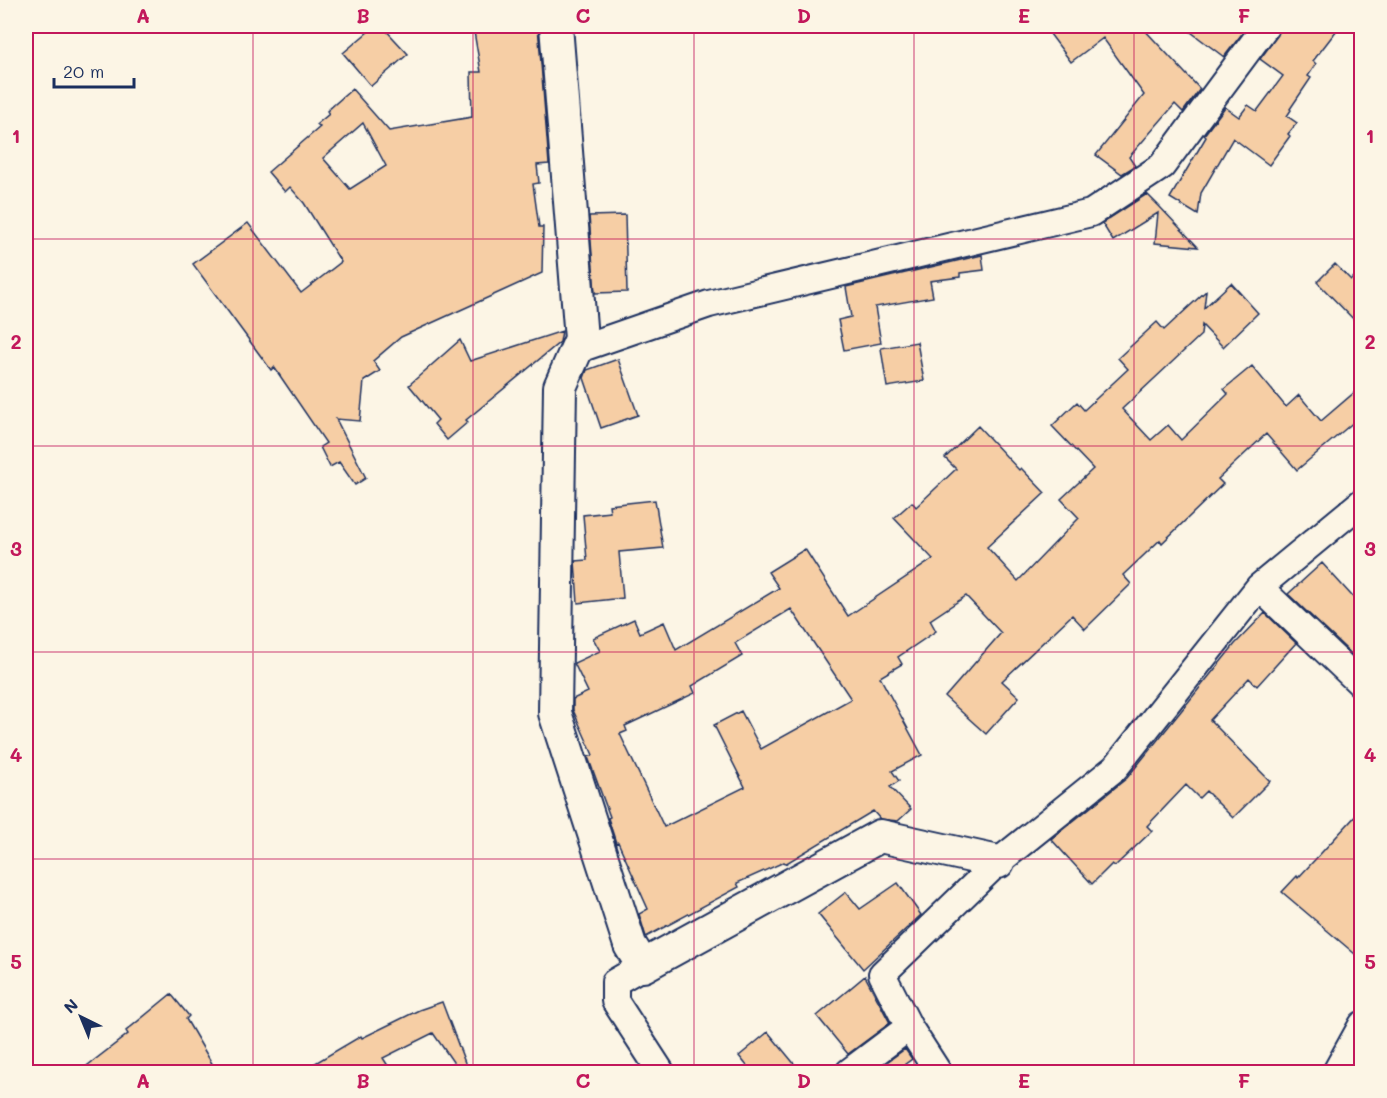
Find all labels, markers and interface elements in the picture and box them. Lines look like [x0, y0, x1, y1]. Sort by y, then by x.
text: A [136, 2, 150, 28]
text: B [356, 2, 370, 28]
text: C [576, 2, 591, 28]
text: D [797, 2, 811, 28]
text: E [1018, 2, 1030, 28]
text: F [1238, 2, 1251, 28]
scale bar [54, 51, 134, 89]
text: 20 m [63, 59, 104, 83]
text: 1 [12, 122, 20, 148]
text: 1 [1366, 122, 1374, 148]
text: 2 [10, 328, 22, 354]
text: 2 [1364, 328, 1376, 354]
text: 3 [10, 535, 22, 561]
text: 3 [1364, 535, 1376, 561]
text: 4 [10, 741, 23, 767]
text: 4 [1364, 741, 1377, 767]
text: 5 [10, 948, 22, 974]
text: 5 [1364, 948, 1376, 974]
north arrow [51, 987, 111, 1047]
text: N [59, 994, 82, 1017]
text: A [136, 1067, 150, 1093]
text: B [356, 1067, 370, 1093]
text: C [576, 1067, 591, 1093]
text: D [797, 1067, 811, 1093]
text: E [1018, 1067, 1030, 1093]
text: F [1238, 1067, 1251, 1093]

